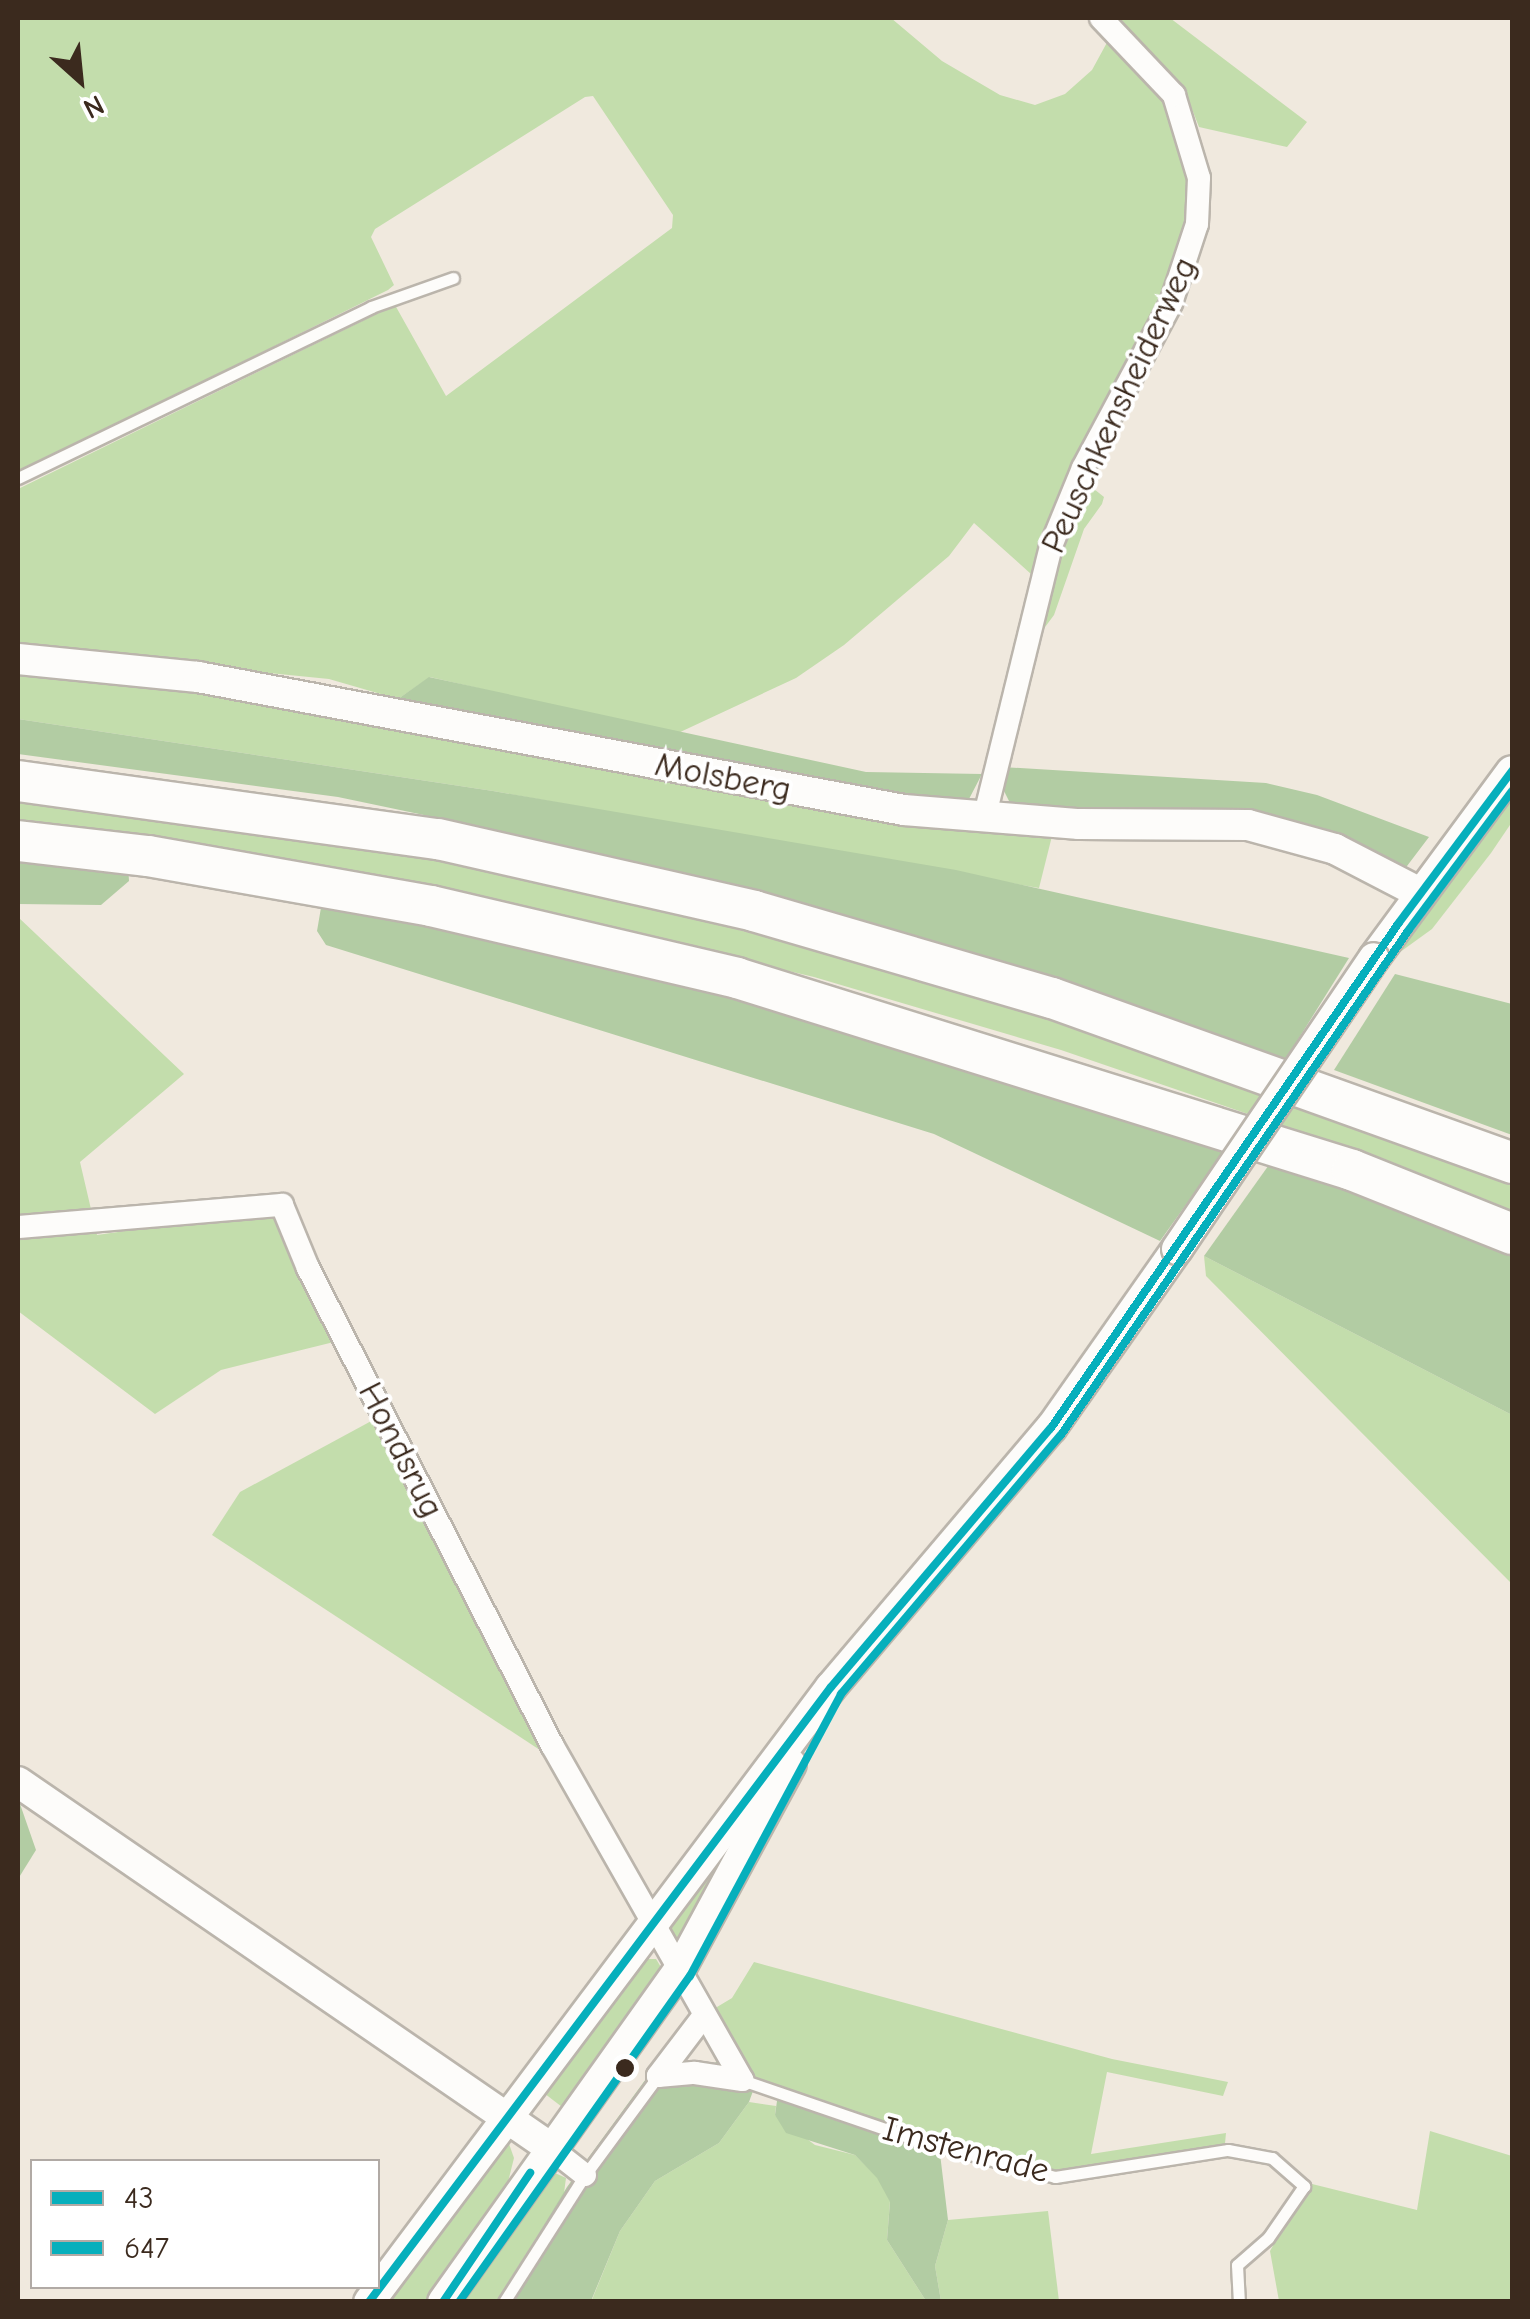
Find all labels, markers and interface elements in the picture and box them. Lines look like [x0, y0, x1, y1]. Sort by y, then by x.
north arrow [30, 30, 130, 130]
text: N [78, 88, 109, 125]
street label: Peuschkensheiderweg [1032, 250, 1206, 560]
street label: Molsberg [651, 743, 795, 811]
street label: Hondsrug [349, 1375, 453, 1525]
unlabelled marker [615, 2058, 635, 2078]
street label: Imstenrade [878, 2108, 1054, 2192]
legend [30, 2159, 380, 2289]
text: 43 [124, 2181, 154, 2216]
text: 647 [124, 2231, 169, 2266]

